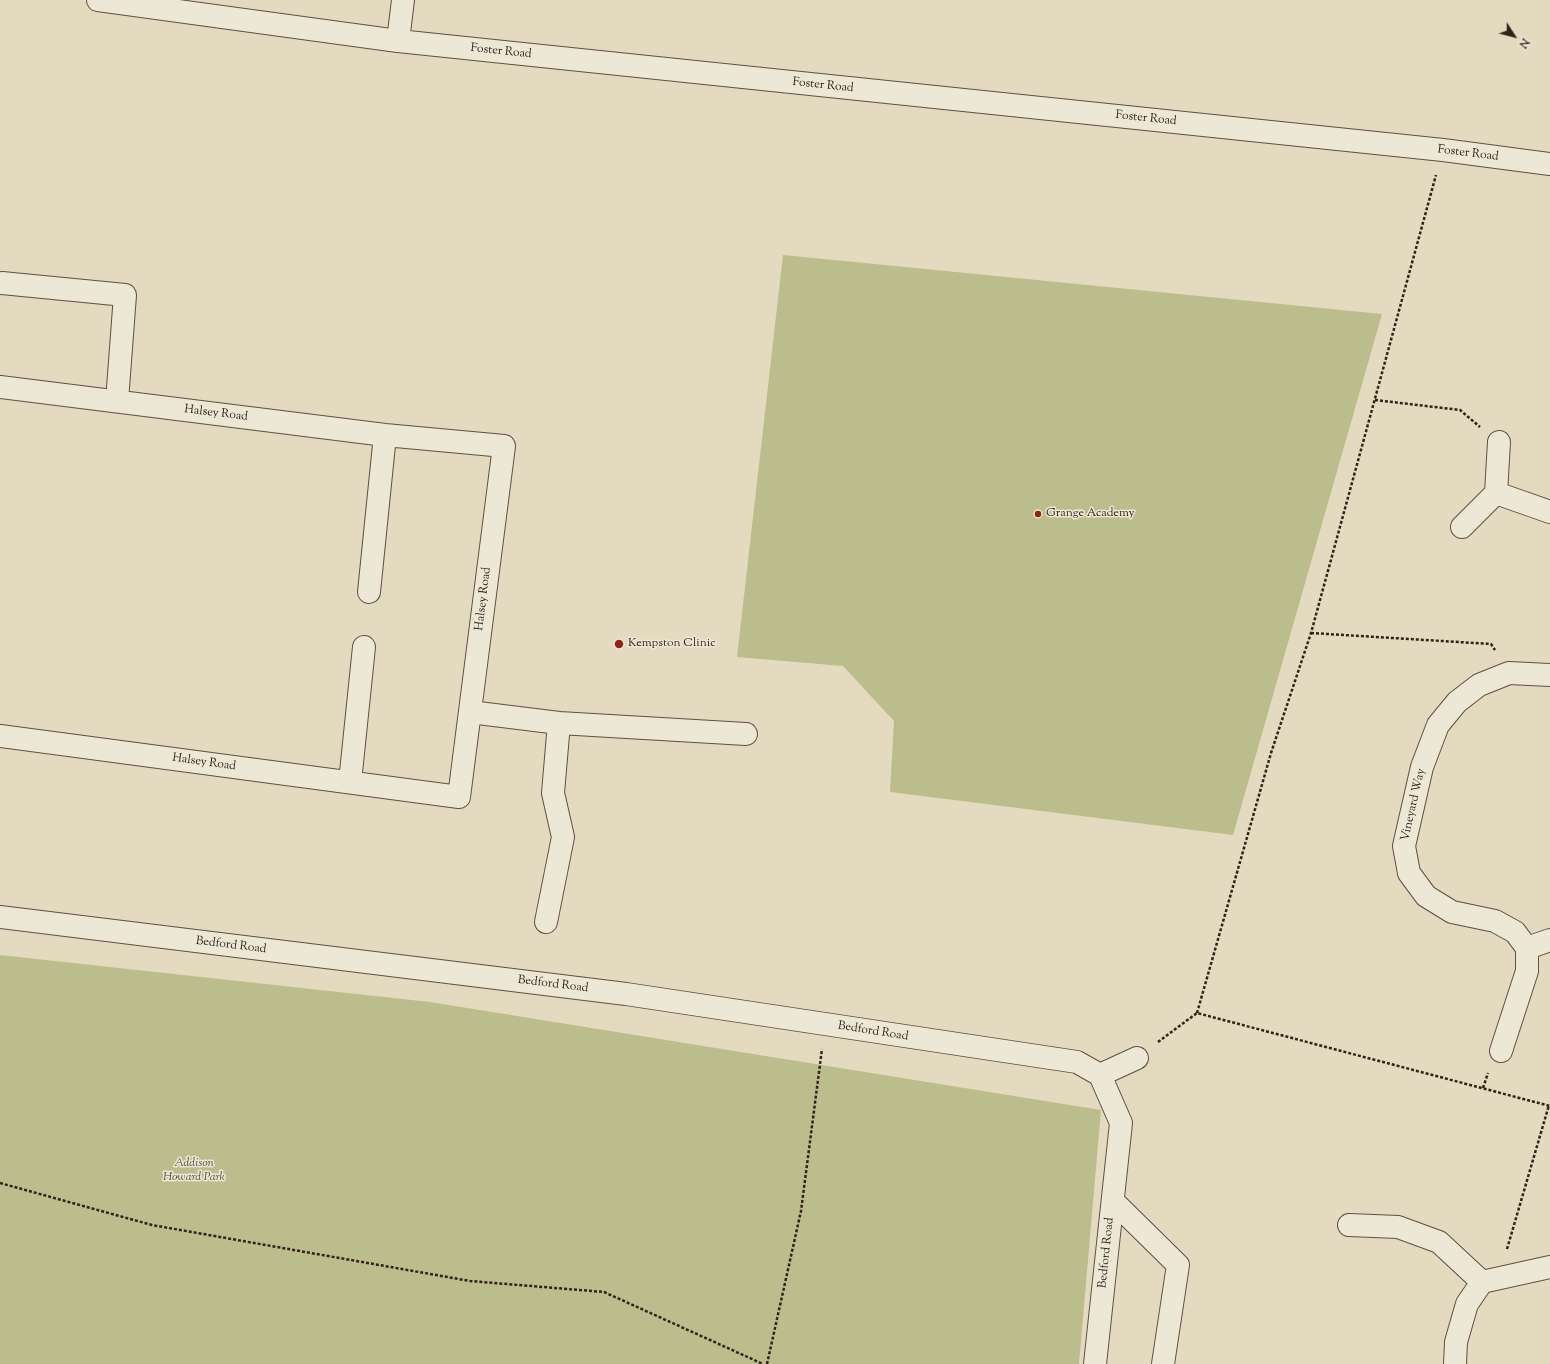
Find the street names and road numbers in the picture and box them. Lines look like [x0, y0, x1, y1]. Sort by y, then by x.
street label: Foster Road [470, 42, 532, 62]
street label: Foster Road [792, 76, 854, 96]
street label: Foster Road [1115, 109, 1177, 129]
street label: Foster Road [1437, 143, 1499, 165]
street label: Halsey Road [183, 403, 249, 425]
street label: Halsey Road [473, 566, 495, 632]
street label: Halsey Road [171, 751, 237, 775]
street label: Vineyard Way [1399, 767, 1429, 843]
street label: Bedford Road [195, 935, 267, 957]
street label: Bedford Road [517, 974, 589, 996]
street label: Bedford Road [837, 1019, 909, 1045]
street label: Bedford Road [1096, 1217, 1118, 1289]

